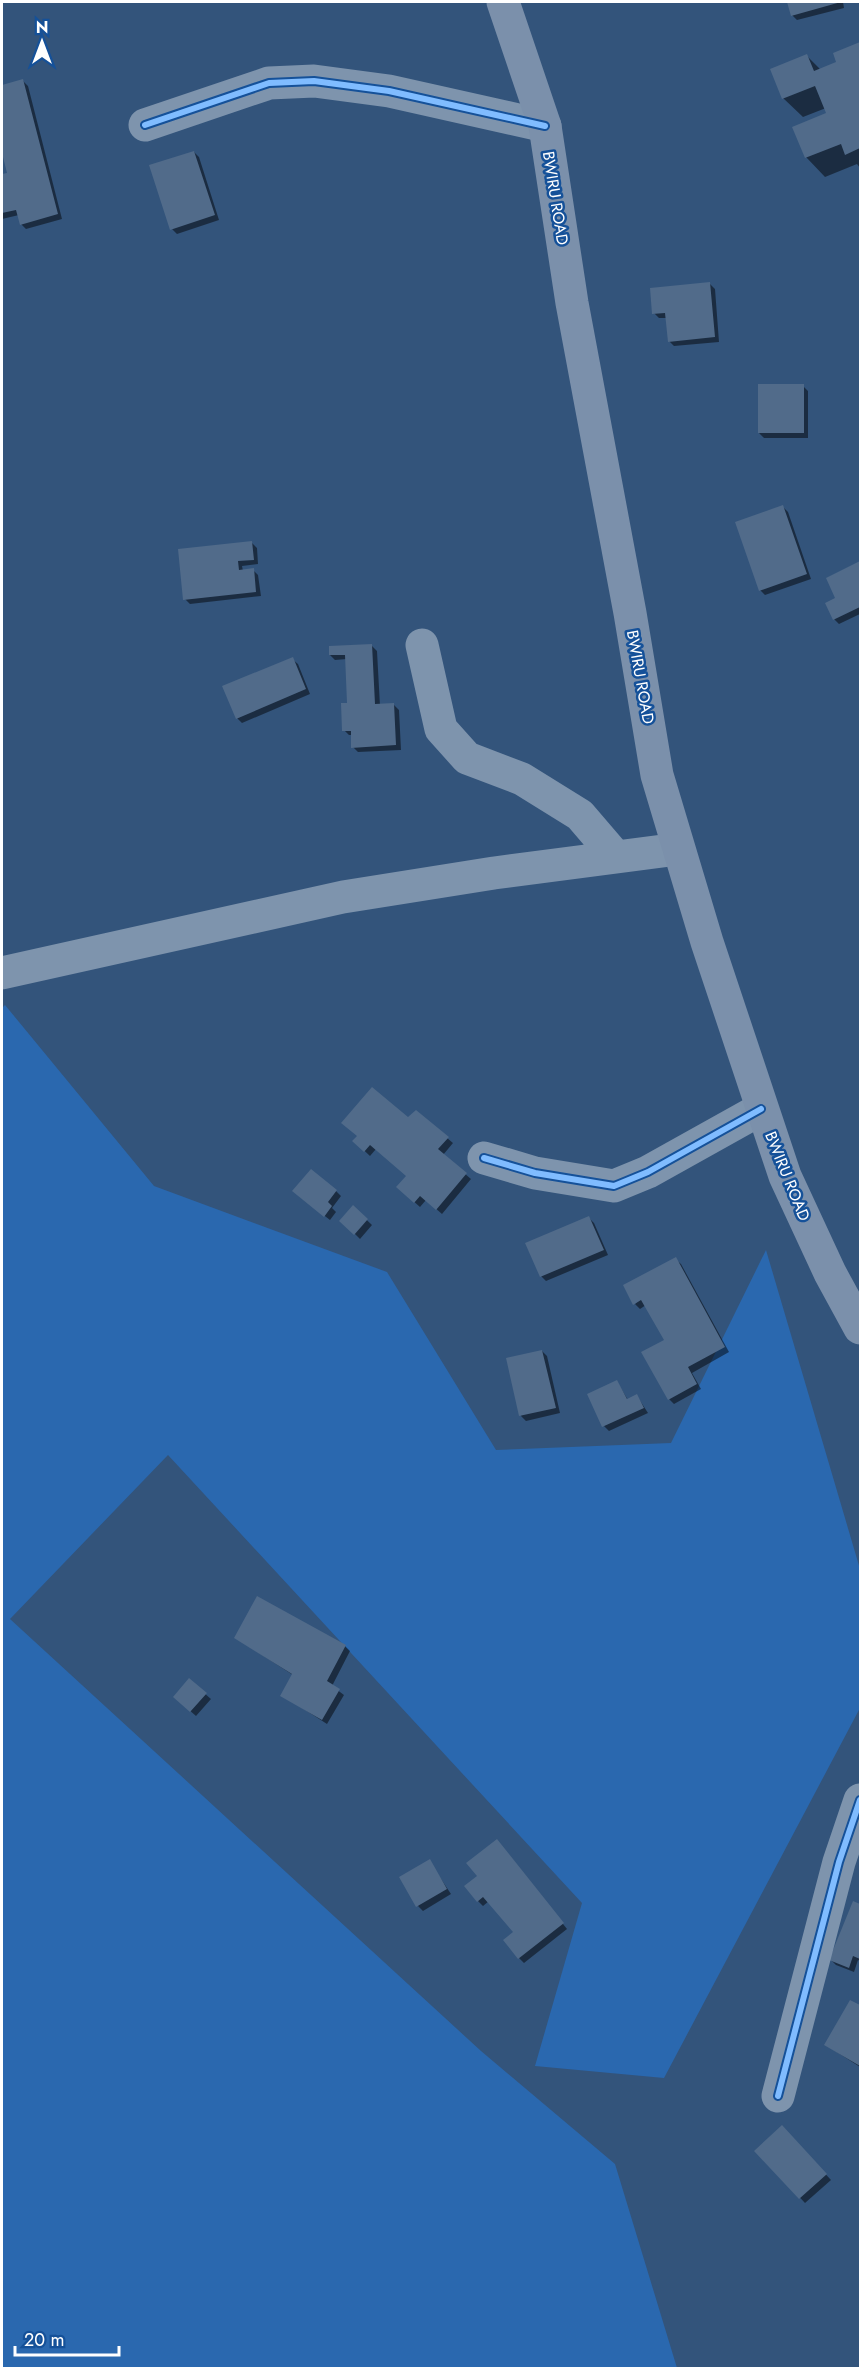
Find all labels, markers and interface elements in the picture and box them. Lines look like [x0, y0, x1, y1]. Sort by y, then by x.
north arrow [12, 12, 72, 72]
text: N [36, 16, 48, 39]
street label: BWIRU ROAD [537, 149, 574, 247]
street label: BWIRU ROAD [621, 628, 660, 726]
street label: BWIRU ROAD [759, 1128, 816, 1225]
scale bar [15, 2319, 118, 2357]
text: 20 m [24, 2327, 64, 2353]

